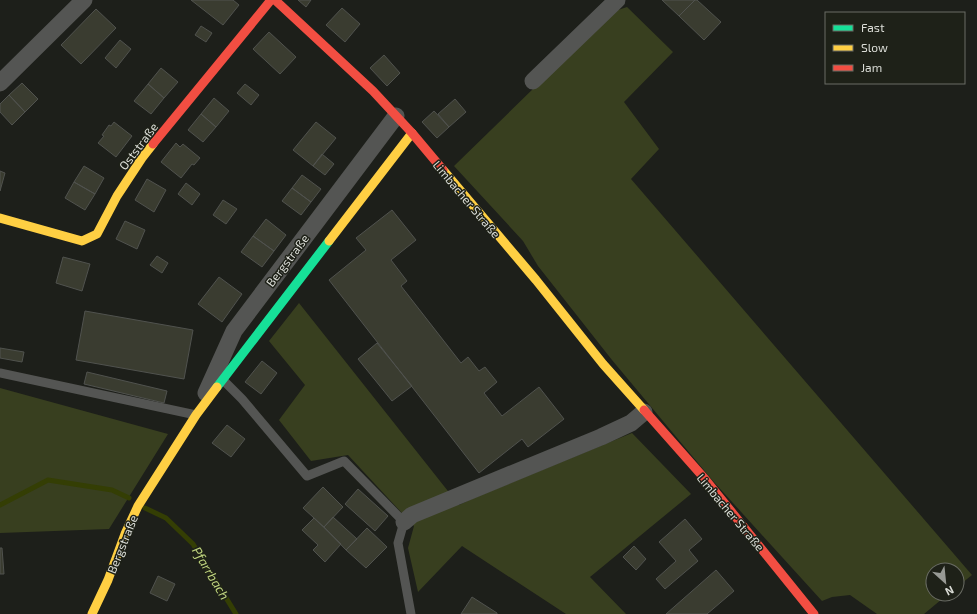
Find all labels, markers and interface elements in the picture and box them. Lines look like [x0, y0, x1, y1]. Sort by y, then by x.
legend [825, 12, 965, 84]
text: Fast [861, 20, 885, 34]
text: Slow [861, 40, 888, 54]
text: Jam [861, 60, 882, 74]
street label: Oststraße [116, 120, 160, 172]
street label: Limbacher Straße [431, 157, 503, 241]
street label: Bergstraße [263, 231, 311, 289]
street label: Limbacher Straße [695, 470, 767, 554]
street label: Bergstraße [104, 513, 140, 575]
water label: Pfarrbach [189, 544, 233, 602]
north arrow [925, 562, 965, 602]
text: N [943, 584, 956, 599]

